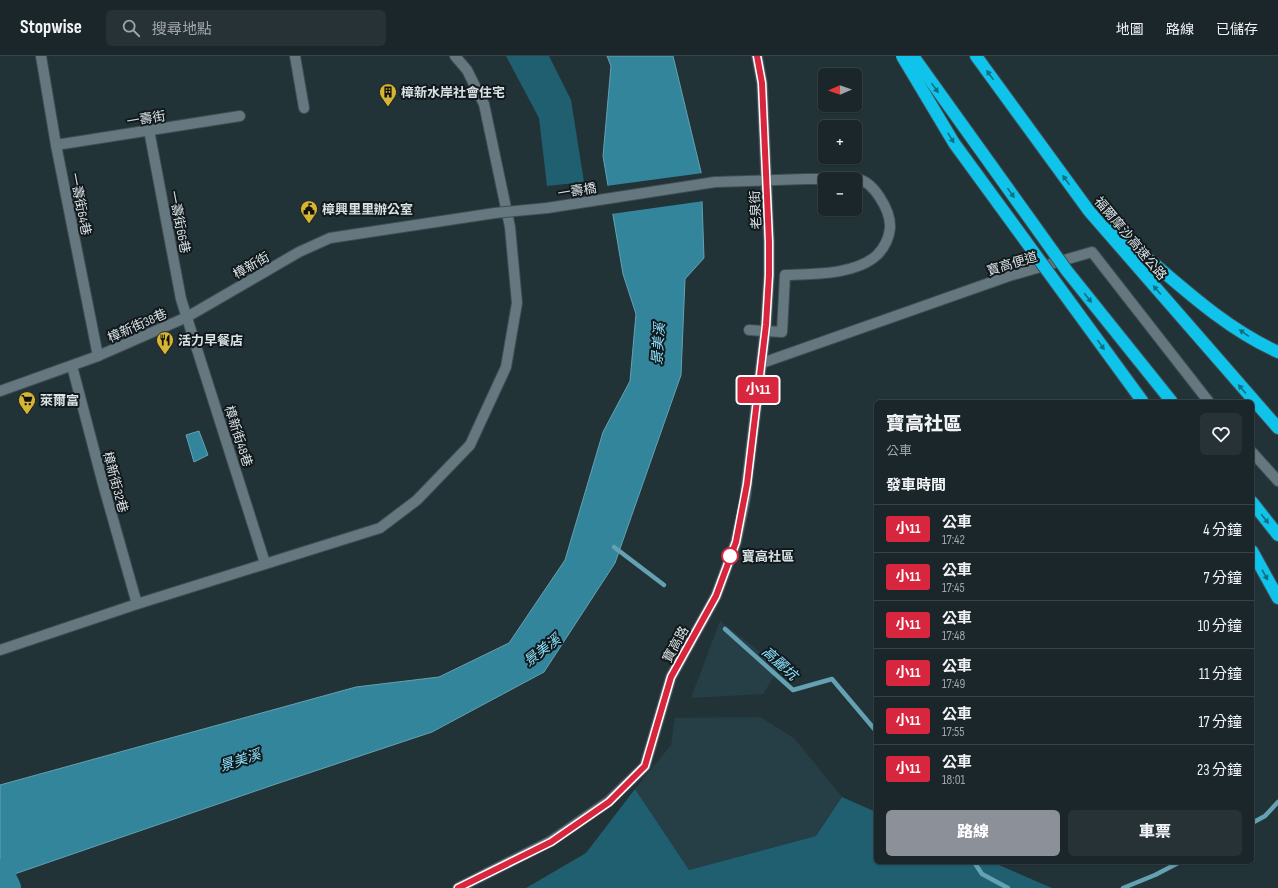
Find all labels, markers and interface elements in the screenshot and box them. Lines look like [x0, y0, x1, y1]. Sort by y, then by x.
search box [106, 10, 386, 46]
text: Stopwise [20, 16, 82, 39]
icon: search [120, 17, 142, 39]
text: 搜尋地點 [152, 20, 212, 39]
text: 地圖 [1116, 21, 1144, 38]
text: 路線 [1166, 21, 1194, 38]
text: 已儲存 [1216, 21, 1258, 38]
north arrow [818, 68, 862, 112]
map controls [818, 68, 862, 216]
one-way arrow [986, 70, 994, 80]
building icon: 樟新水岸社會住宅 [378, 82, 398, 107]
one-way arrow [931, 82, 939, 93]
place label: 樟新水岸社會住宅 [401, 85, 505, 101]
street label: 一壽街 [126, 108, 167, 130]
button: + [818, 120, 862, 164]
one-way arrow [947, 132, 954, 144]
street label: 一壽街64巷 [66, 172, 94, 237]
button: − [818, 172, 862, 216]
one-way arrow [1062, 174, 1071, 185]
street label: 一壽橋 [557, 180, 598, 202]
one-way arrow [1007, 188, 1015, 199]
street label: 一壽街66巷 [165, 190, 193, 255]
street label: 老泉街 [747, 190, 765, 230]
street label: 福爾摩沙高速公路 [1091, 194, 1170, 284]
public building icon: 樟興里里辦公室 [299, 199, 319, 224]
place label: 樟興里里辦公室 [322, 202, 413, 218]
street label: 樟新街 [231, 249, 272, 283]
street label: 寶高便道 [985, 249, 1040, 279]
one-way arrow [1153, 285, 1162, 296]
one-way arrow [1084, 292, 1093, 303]
street label: 樟新街38巷 [105, 306, 170, 346]
water label: 景美溪 [649, 320, 669, 366]
restaurant icon: 活力早餐店 [155, 330, 175, 355]
one-way arrow [1238, 330, 1250, 337]
place label: 活力早餐店 [178, 333, 243, 349]
one-way arrow [1097, 340, 1105, 351]
line badge: 小11 [735, 377, 781, 403]
text: 小11 [746, 381, 770, 398]
one-way arrow [1238, 383, 1247, 394]
supermarket icon: 萊爾富 [17, 390, 37, 415]
place label: 萊爾富 [40, 393, 79, 409]
street label: 樟新街48巷 [221, 404, 255, 469]
text: 寶高社區 [886, 413, 962, 436]
button: heart [1200, 413, 1242, 455]
text: 公車 [886, 443, 912, 459]
street label: 樟新街32巷 [99, 450, 131, 515]
text: 發車時間 [886, 476, 946, 495]
text: 公車 [942, 513, 972, 532]
one-way arrow [1261, 513, 1269, 524]
text: 小11 [896, 520, 920, 537]
text: 4 分鐘 [1203, 521, 1242, 540]
text: 17:42 [942, 532, 965, 548]
marker: 寶高社區 [721, 547, 739, 565]
place label: 寶高社區 [742, 549, 794, 565]
text: 公車 [942, 561, 972, 580]
text: 小11 [896, 568, 920, 585]
text: 7 分鐘 [1204, 569, 1242, 588]
one-way arrow [1262, 569, 1268, 580]
text: 17:45 [942, 580, 965, 596]
text: 公車 [942, 609, 972, 628]
text: 小11 [896, 616, 920, 633]
text: 10 分鐘 [1198, 617, 1242, 636]
street label: 寶高路 [659, 624, 692, 665]
text: 17:48 [942, 628, 965, 644]
water label: 景美溪 [521, 630, 566, 670]
water label: 高麗坑 [758, 643, 802, 685]
text: 公車 [942, 657, 972, 676]
text: 小11 [896, 664, 920, 681]
text: 11 分鐘 [1199, 665, 1242, 684]
text: 17:49 [942, 676, 965, 692]
text: 公車 [942, 705, 972, 724]
text: 小11 [896, 712, 920, 729]
text: 17 分鐘 [1198, 713, 1242, 732]
text: 17:55 [942, 724, 965, 740]
water label: 景美溪 [218, 745, 265, 775]
text: 公車 [942, 753, 972, 772]
text: 小11 [896, 760, 920, 777]
text: 23 分鐘 [1197, 761, 1242, 780]
text: 18:01 [942, 772, 965, 788]
button: 路線 [886, 810, 1060, 856]
button: 車票 [1068, 810, 1242, 856]

